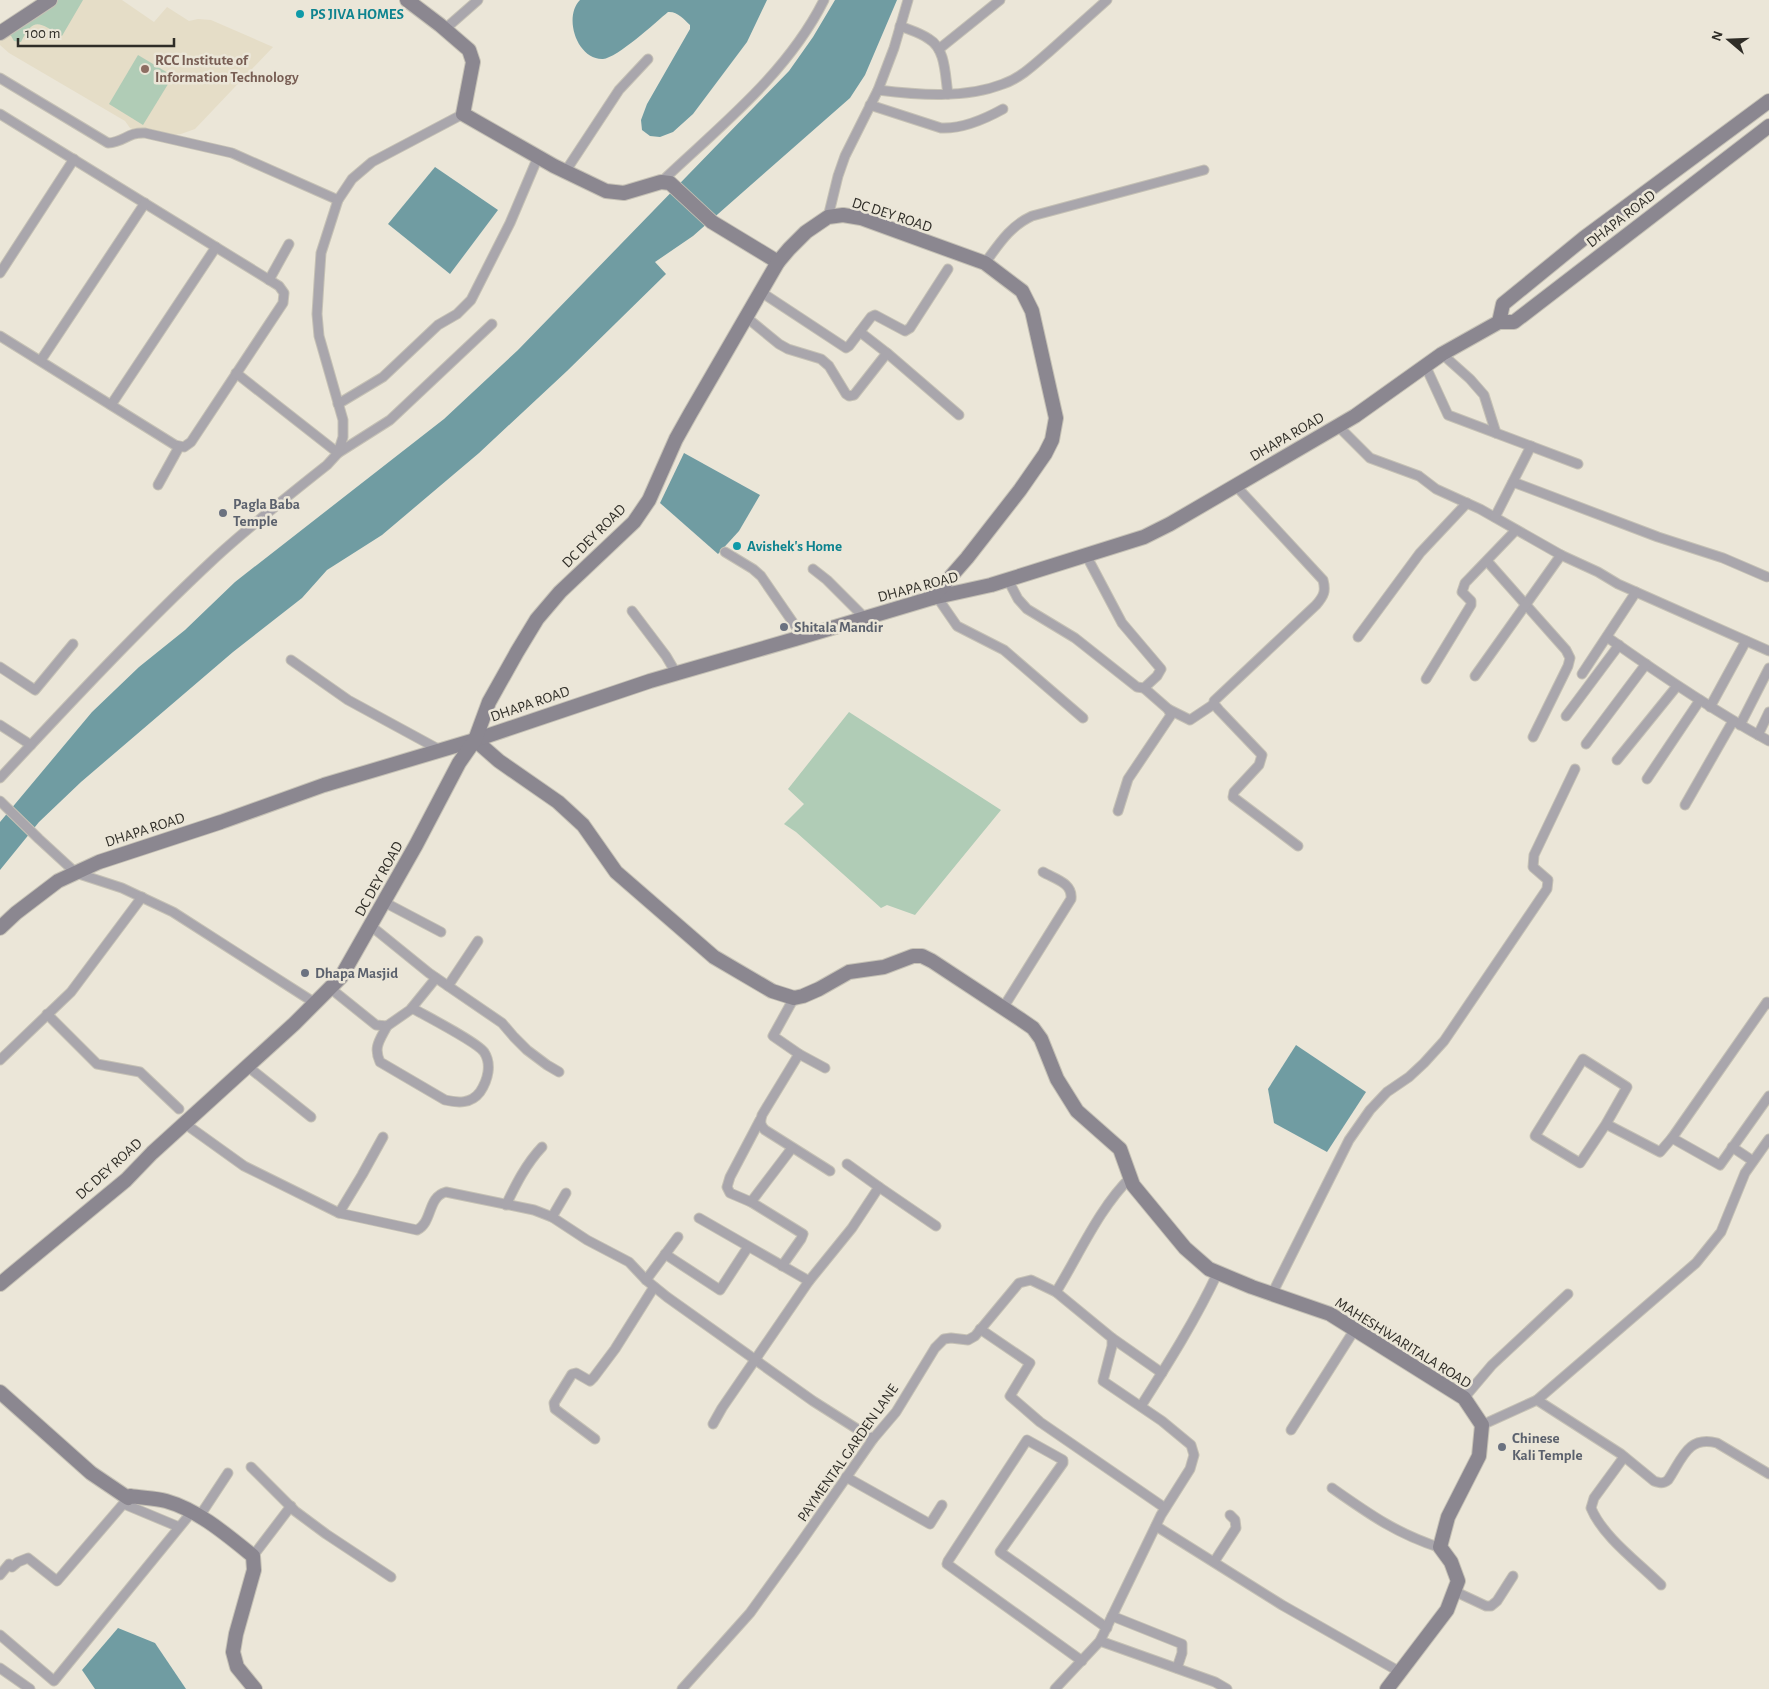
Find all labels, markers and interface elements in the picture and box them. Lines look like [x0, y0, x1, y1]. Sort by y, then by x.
place label: PS JIVA HOMES [310, 7, 404, 22]
marker: PS JIVA HOMES [294, 8, 306, 20]
scale bar [18, 15, 174, 47]
north arrow [1704, 15, 1754, 65]
text: 100 m [25, 26, 60, 41]
text: N [1709, 29, 1726, 43]
place label: RCC Institute of Information Technology [155, 53, 299, 85]
marker: RCC Institute of Information Technology [139, 63, 151, 75]
street label: DHAPA ROAD [1584, 187, 1658, 250]
street label: DC DEY ROAD [850, 195, 934, 235]
street label: DHAPA ROAD [1247, 410, 1327, 464]
place label: Pagla Baba Temple [233, 497, 300, 529]
street label: DC DEY ROAD [559, 501, 629, 571]
marker: Pagla Baba Temple [217, 507, 229, 519]
place label: Avishek's Home [747, 539, 842, 554]
marker: Avishek's Home [731, 540, 743, 552]
street label: DHAPA ROAD [876, 569, 960, 605]
place label: Shitala Mandir [794, 620, 884, 635]
marker: Shitala Mandir [778, 621, 790, 633]
street label: DHAPA ROAD [488, 683, 572, 725]
street label: DHAPA ROAD [103, 810, 187, 850]
street label: DC DEY ROAD [352, 839, 406, 919]
place label: Dhapa Masjid [315, 966, 398, 981]
marker: Dhapa Masjid [299, 967, 311, 979]
street label: DC DEY ROAD [73, 1135, 145, 1202]
street label: MAHESHWARITALA ROAD [1332, 1295, 1474, 1391]
street label: PAYMENTAL GARDEN LANE [795, 1382, 901, 1524]
place label: Chinese Kali Temple [1512, 1431, 1583, 1463]
marker: Chinese Kali Temple [1496, 1441, 1508, 1453]

